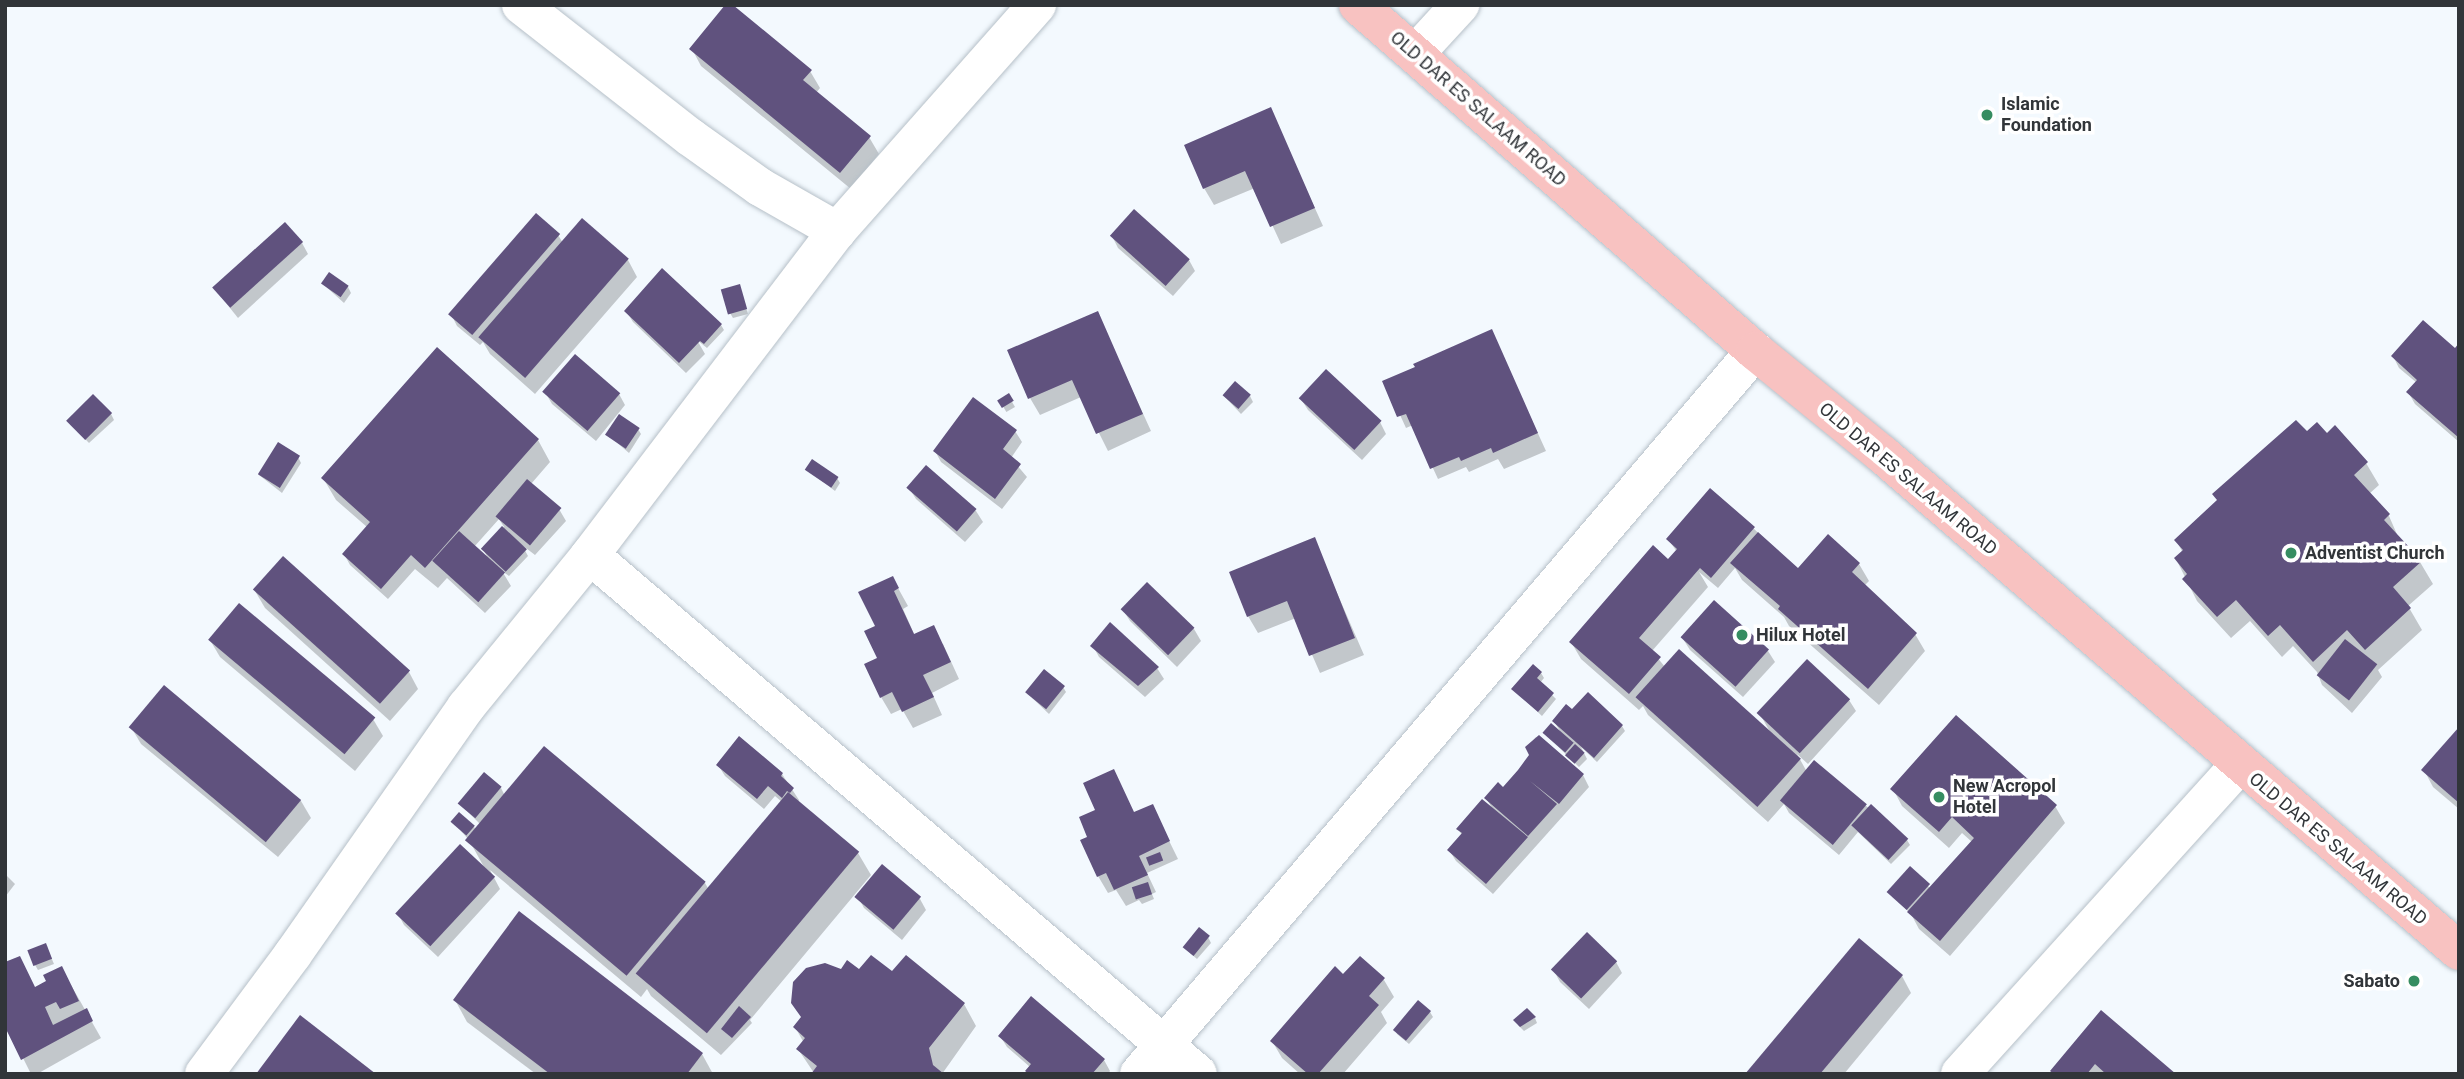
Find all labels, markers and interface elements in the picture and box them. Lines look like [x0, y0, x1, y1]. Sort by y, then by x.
street label: OLD DAR ES SALAAM ROAD [1386, 27, 1570, 191]
place label: Islamic Foundation [2001, 94, 2092, 136]
marker: Islamic Foundation [1979, 107, 1995, 123]
street label: OLD DAR ES SALAAM ROAD [1815, 398, 2001, 560]
place label: Adventist Church [2305, 542, 2445, 564]
marker: Adventist Church [2283, 545, 2299, 561]
place label: Hilux Hotel [1756, 624, 1845, 646]
marker: Hilux Hotel [1734, 627, 1750, 643]
street label: OLD DAR ES SALAAM ROAD [2245, 768, 2431, 930]
place label: New Acropol Hotel [1953, 776, 2056, 818]
marker: New Acropol Hotel [1931, 789, 1947, 805]
place label: Sabato [2344, 970, 2400, 992]
marker: Sabato [2406, 973, 2422, 989]

